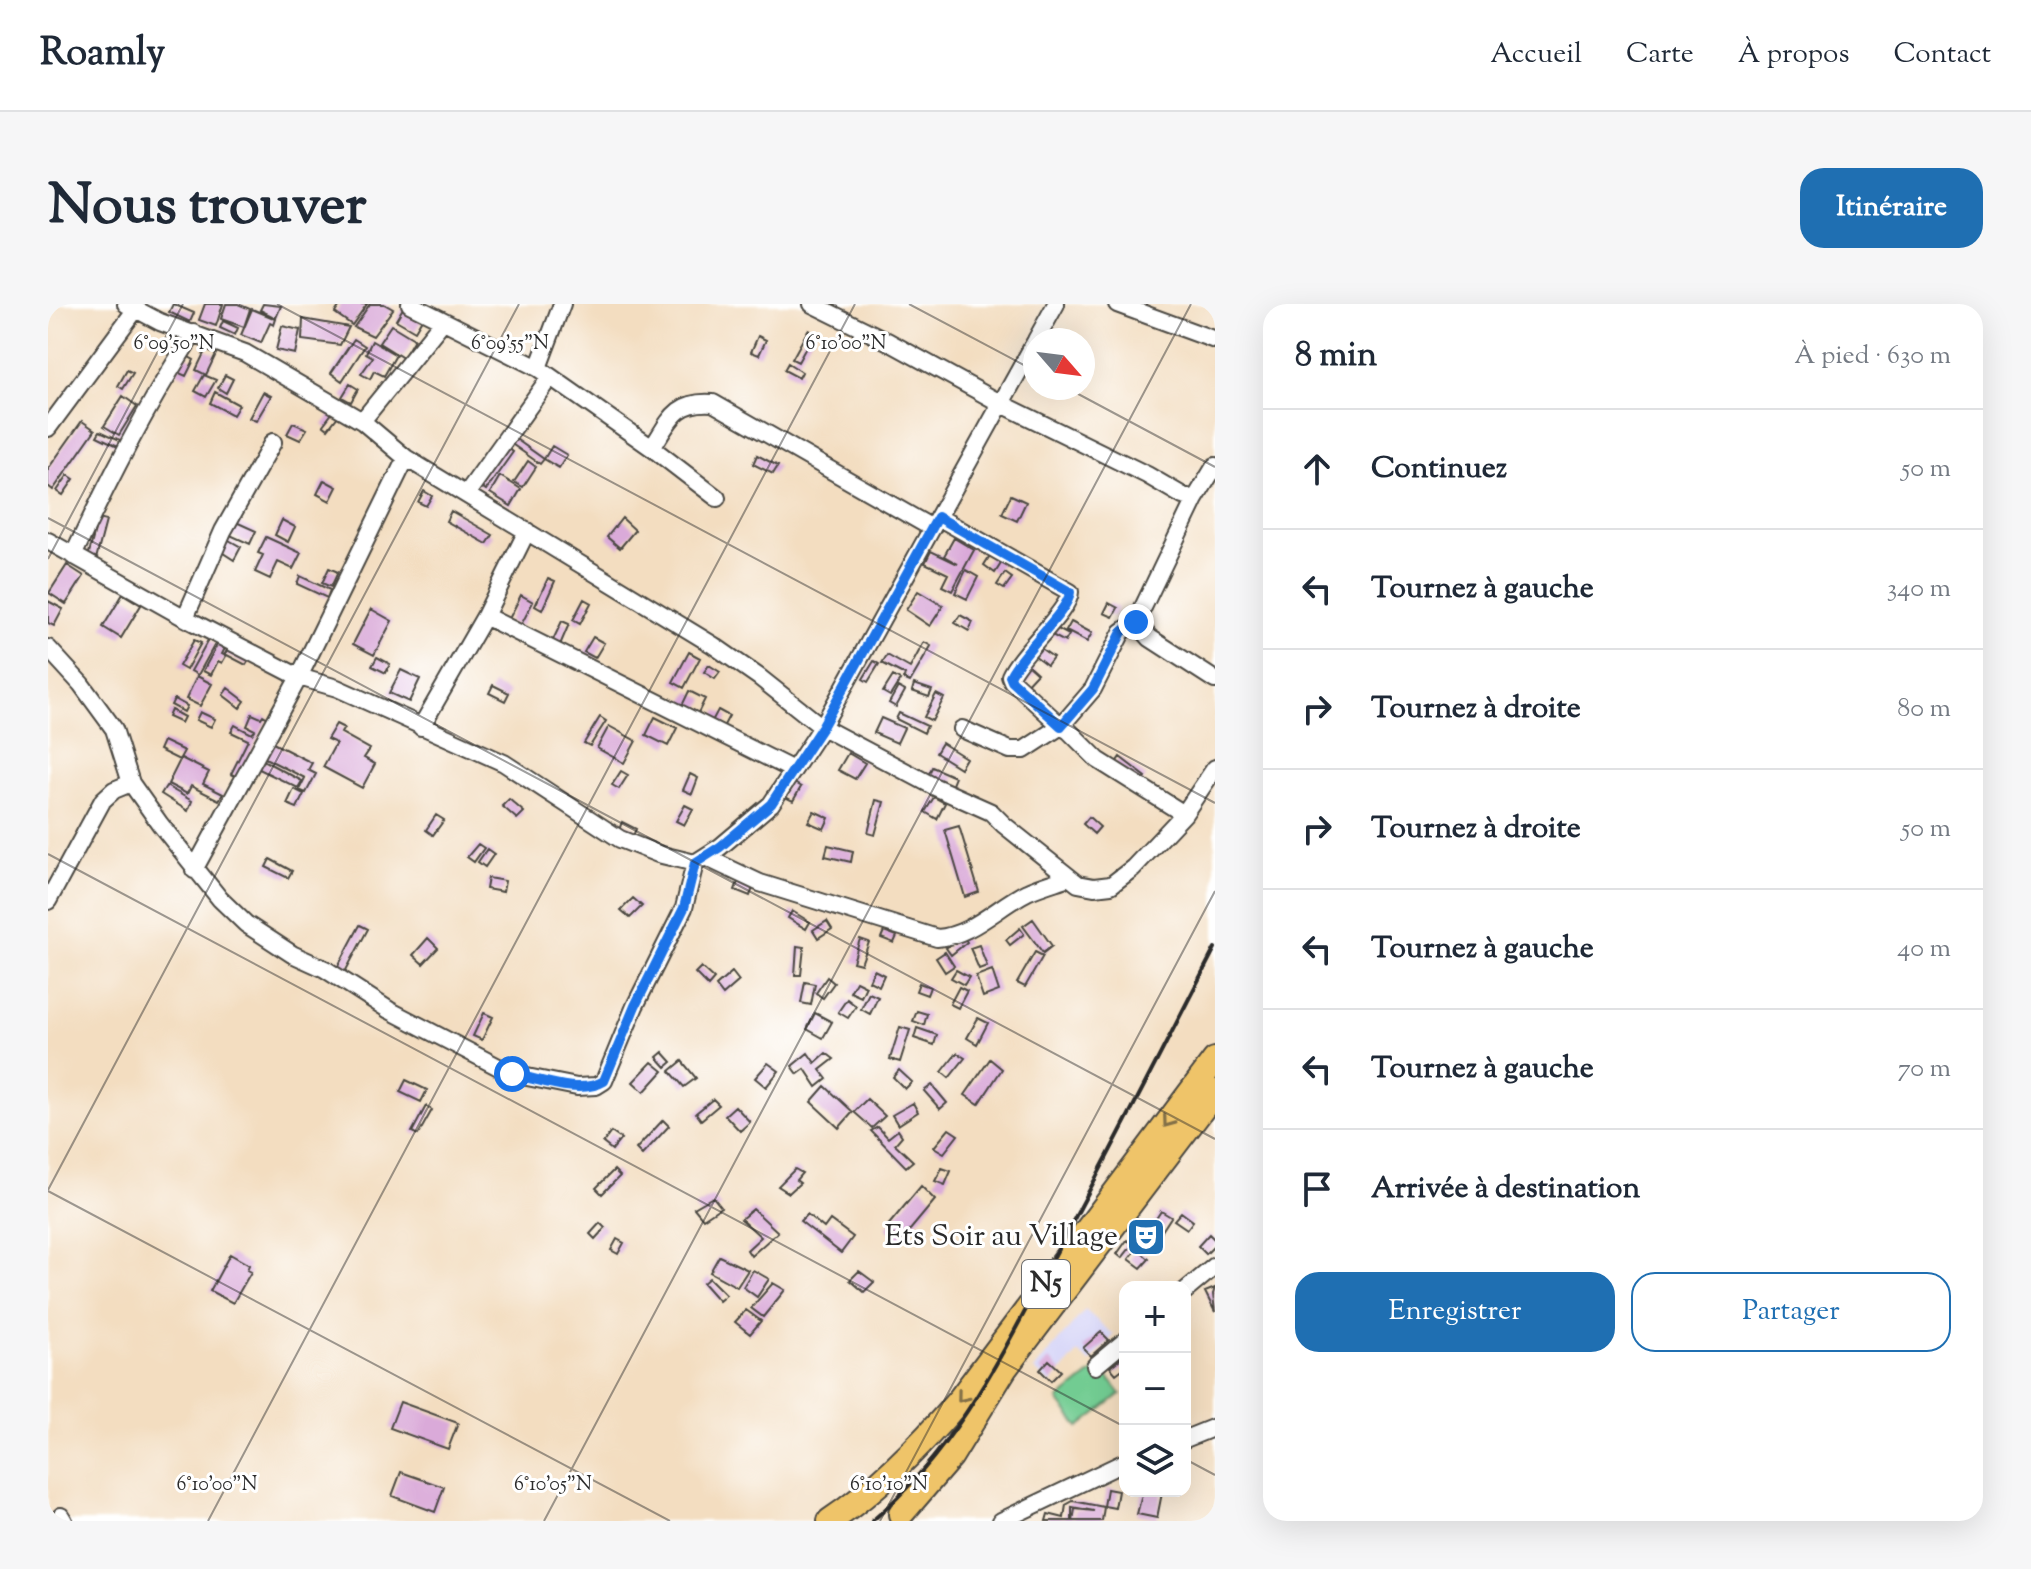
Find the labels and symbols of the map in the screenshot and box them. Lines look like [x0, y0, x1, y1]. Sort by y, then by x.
north arrow [1023, 328, 1095, 400]
text: 6°09'50"N [133, 330, 215, 359]
text: 6°09'55"N [471, 330, 549, 359]
text: 6°10'00"N [806, 330, 887, 359]
route end [1118, 604, 1154, 640]
route start [494, 1056, 530, 1092]
one-way arrow [1163, 1114, 1178, 1128]
place label: Ets Soir au Village [884, 1216, 1118, 1259]
theatre icon: Ets Soir au Village [1125, 1216, 1167, 1258]
road number: N5 [1022, 1260, 1070, 1308]
one-way arrow [957, 1388, 971, 1403]
text: 6°10'00"N [177, 1471, 258, 1500]
text: 6°10'05"N [514, 1471, 592, 1500]
text: 6°10'10"N [850, 1471, 928, 1500]

